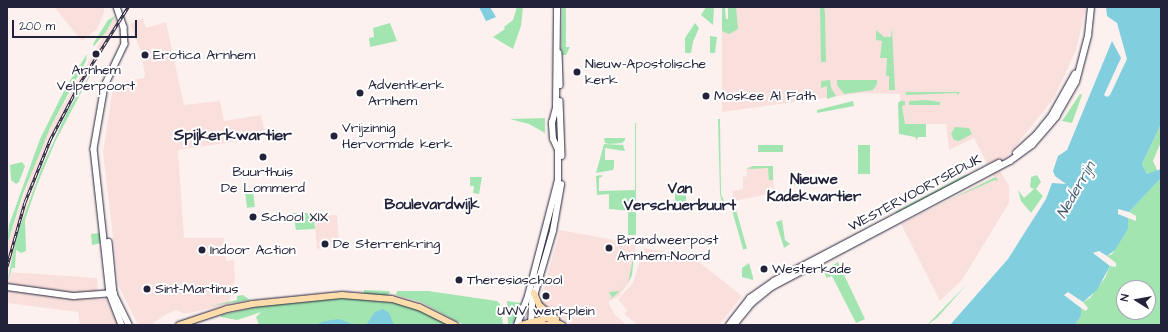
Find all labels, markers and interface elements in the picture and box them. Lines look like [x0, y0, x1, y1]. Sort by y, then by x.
scale bar [14, 12, 139, 38]
text: 200 m [19, 18, 55, 35]
place label: Erotica Arnhem [153, 47, 255, 63]
marker: Arnhem Velperpoort [90, 48, 102, 60]
marker: Erotica Arnhem [140, 50, 150, 60]
place label: Nieuw-Apostolische kerk [585, 56, 706, 88]
place label: Arnhem Velperpoort [57, 62, 135, 94]
marker: Nieuw-Apostolische kerk [572, 67, 582, 77]
place label: Adventkerk Arnhem [368, 77, 444, 110]
marker: Adventkerk Arnhem [355, 88, 365, 98]
place label: Moskee Al Fath [714, 88, 816, 104]
marker: Moskee Al Fath [701, 91, 711, 101]
place label: Vrijzinnig Hervormde kerk [342, 120, 452, 152]
district label: Spijkerkwartier [174, 125, 292, 145]
marker: Vrijzinnig Hervormde kerk [329, 131, 339, 141]
street label: WESTERVOORTSEDIJK [846, 151, 984, 235]
marker: Buurthuis De Lommerd [258, 152, 268, 162]
water label: Nederrijn [1053, 159, 1099, 221]
place label: Buurthuis De Lommerd [221, 164, 305, 196]
district label: Nieuwe Kadekwartier [767, 170, 861, 205]
district label: Van Verschuerbuurt [624, 179, 736, 214]
district label: Boulevardwijk [385, 196, 479, 214]
place label: School XIX [261, 209, 328, 225]
marker: School XIX [248, 212, 258, 222]
place label: Brandweerpost Arnhem-Noord [617, 232, 719, 264]
place label: De Sterrenkring [333, 236, 440, 252]
marker: De Sterrenkring [320, 239, 330, 249]
place label: Indoor Action [210, 242, 296, 258]
marker: Brandweerpost Arnhem-Noord [604, 243, 614, 253]
marker: Indoor Action [197, 245, 207, 255]
place label: Westerkade [772, 261, 851, 277]
marker: Westerkade [759, 264, 769, 274]
place label: Theresiaschool [467, 272, 563, 288]
marker: Theresiaschool [454, 275, 464, 285]
north arrow [1116, 280, 1156, 320]
place label: Sint-Martinus [155, 281, 238, 297]
marker: Sint-Martinus [142, 284, 152, 294]
marker: UWV werkplein [541, 291, 551, 301]
text: N [1117, 293, 1133, 303]
place label: UWV werkplein [497, 303, 595, 319]

